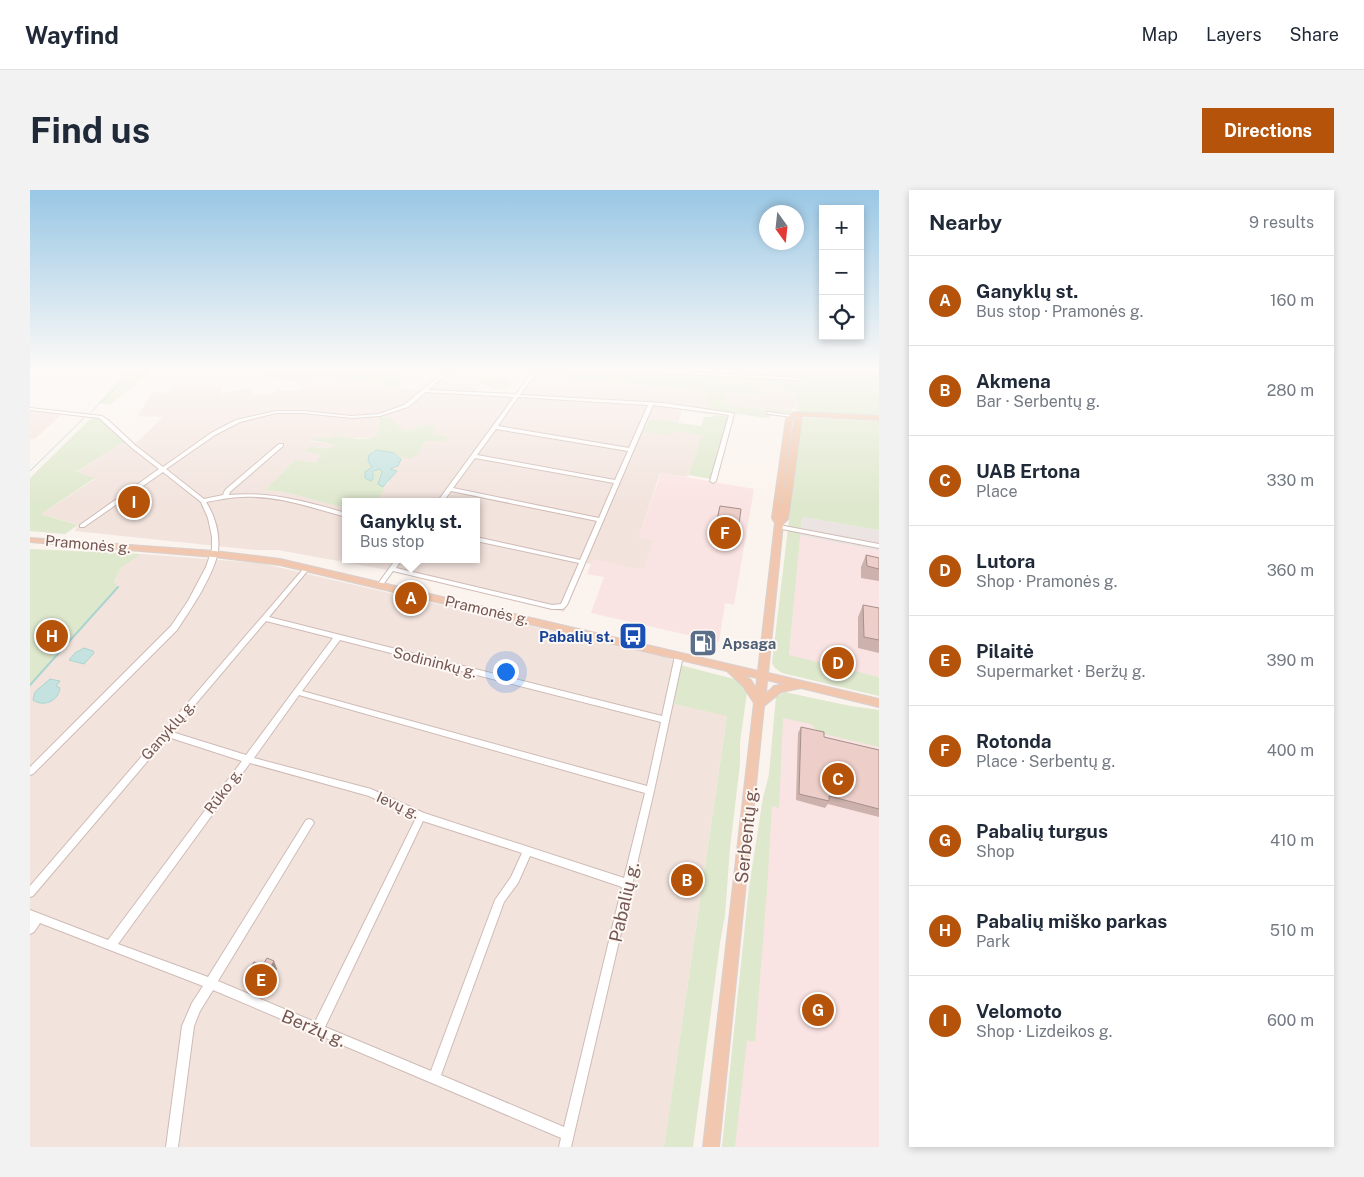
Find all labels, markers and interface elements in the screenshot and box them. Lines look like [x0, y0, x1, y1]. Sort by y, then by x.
text: Wayfind [25, 21, 119, 49]
text: Map [1142, 24, 1178, 45]
text: Layers [1206, 24, 1262, 45]
text: Share [1290, 24, 1339, 45]
button: Directions [1202, 108, 1334, 153]
text: Find us [30, 110, 150, 151]
north arrow [759, 205, 804, 250]
map controls [819, 205, 864, 340]
button: + [819, 205, 864, 250]
text: Nearby [929, 210, 1002, 235]
text: 9 results [1249, 213, 1314, 232]
button: − [819, 250, 864, 295]
text: Ganyklų st. [976, 280, 1079, 302]
text: A [939, 291, 951, 310]
text: 160 m [1270, 291, 1314, 310]
button: locate [819, 295, 864, 340]
text: Bus stop · Pramonės g. [976, 302, 1143, 321]
text: Akmena [976, 370, 1051, 392]
text: B [940, 381, 950, 400]
text: 280 m [1267, 381, 1314, 400]
text: Bar · Serbentų g. [976, 392, 1100, 411]
text: UAB Ertona [976, 460, 1080, 482]
text: C [939, 471, 951, 490]
text: 330 m [1267, 471, 1314, 490]
text: Place [976, 482, 1018, 501]
pin: I [118, 483, 150, 521]
popup [342, 498, 480, 563]
text: Ganyklų st. [360, 510, 462, 532]
pin: F [709, 514, 741, 552]
street label: Pramonės g. [44, 532, 132, 556]
text: Bus stop [360, 532, 424, 551]
text: Lutora [976, 550, 1035, 572]
text: D [939, 561, 951, 580]
text: 360 m [1267, 561, 1314, 580]
text: Shop · Pramonės g. [976, 572, 1117, 591]
pin: A [395, 579, 427, 617]
street label: Pramonės g. [443, 592, 531, 628]
pin: H [36, 617, 68, 655]
bus stop icon: Pabalių st. [618, 621, 648, 651]
place label: Pabalių st. [539, 628, 614, 645]
fuel station icon: Apsaga [688, 628, 718, 658]
place label: Apsaga [722, 635, 776, 652]
text: Pilaitė [976, 640, 1034, 662]
street label: Sodininkų g. [391, 643, 479, 681]
pin: D [822, 644, 854, 682]
text: E [940, 651, 950, 670]
text: 390 m [1267, 651, 1314, 670]
your location [493, 659, 519, 685]
text: Supermarket · Beržų g. [976, 662, 1145, 681]
street label: Ganyklų g. [137, 697, 199, 763]
text: Rotonda [976, 730, 1052, 752]
text: F [940, 741, 950, 760]
text: 400 m [1267, 741, 1314, 760]
text: Place · Serbentų g. [976, 752, 1115, 771]
pin: C [822, 760, 854, 798]
street label: Rūko g. [201, 765, 245, 817]
street label: Serbentų g. [730, 786, 762, 884]
street label: Ievų g. [374, 788, 422, 822]
text: Pabalių turgus [976, 820, 1108, 842]
text: G [939, 831, 951, 850]
text: 410 m [1270, 831, 1314, 850]
text: Shop [976, 842, 1015, 861]
street label: Pabalių g. [605, 860, 643, 944]
pin: B [671, 861, 703, 899]
text: Pabalių miško parkas [976, 910, 1167, 932]
text: H [939, 921, 951, 940]
text: 510 m [1270, 921, 1314, 940]
text: Park [976, 932, 1010, 951]
pin: E [245, 961, 277, 999]
pin: G [802, 991, 834, 1029]
text: Velomoto [976, 1000, 1062, 1022]
street label: Beržų g. [279, 1005, 349, 1051]
text: I [943, 1011, 947, 1030]
text: 600 m [1267, 1011, 1314, 1030]
text: Shop · Lizdeikos g. [976, 1022, 1112, 1041]

